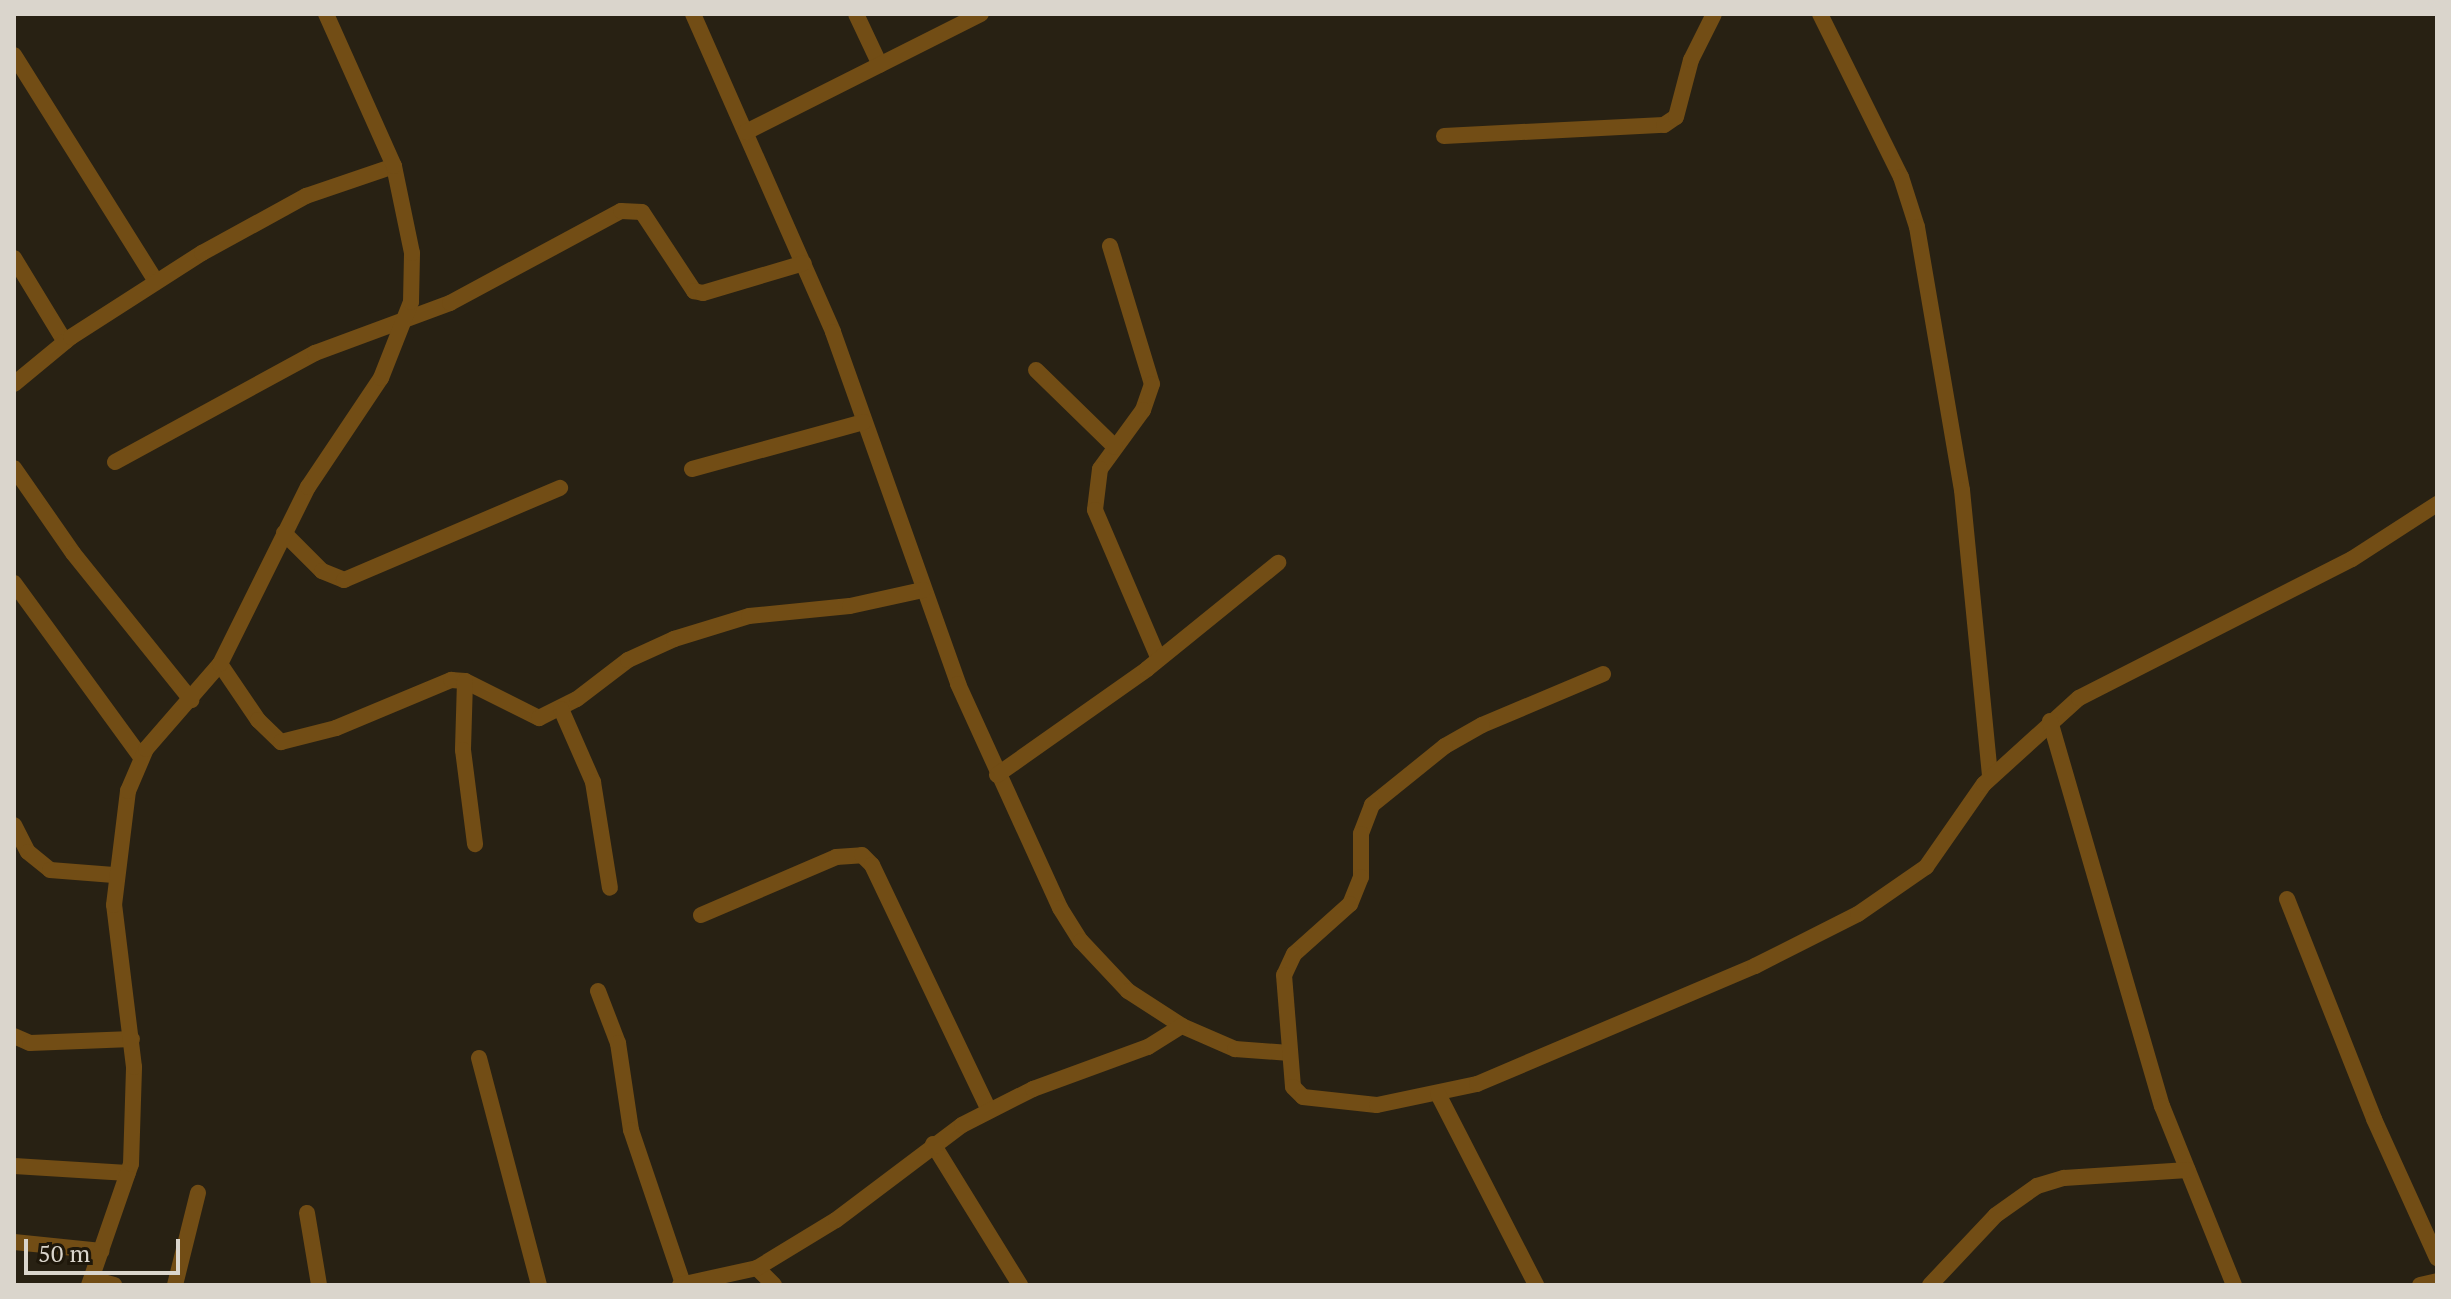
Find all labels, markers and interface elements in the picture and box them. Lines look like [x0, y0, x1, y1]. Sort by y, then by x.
scale bar [28, 1223, 184, 1273]
text: 50 m [38, 1237, 90, 1269]

